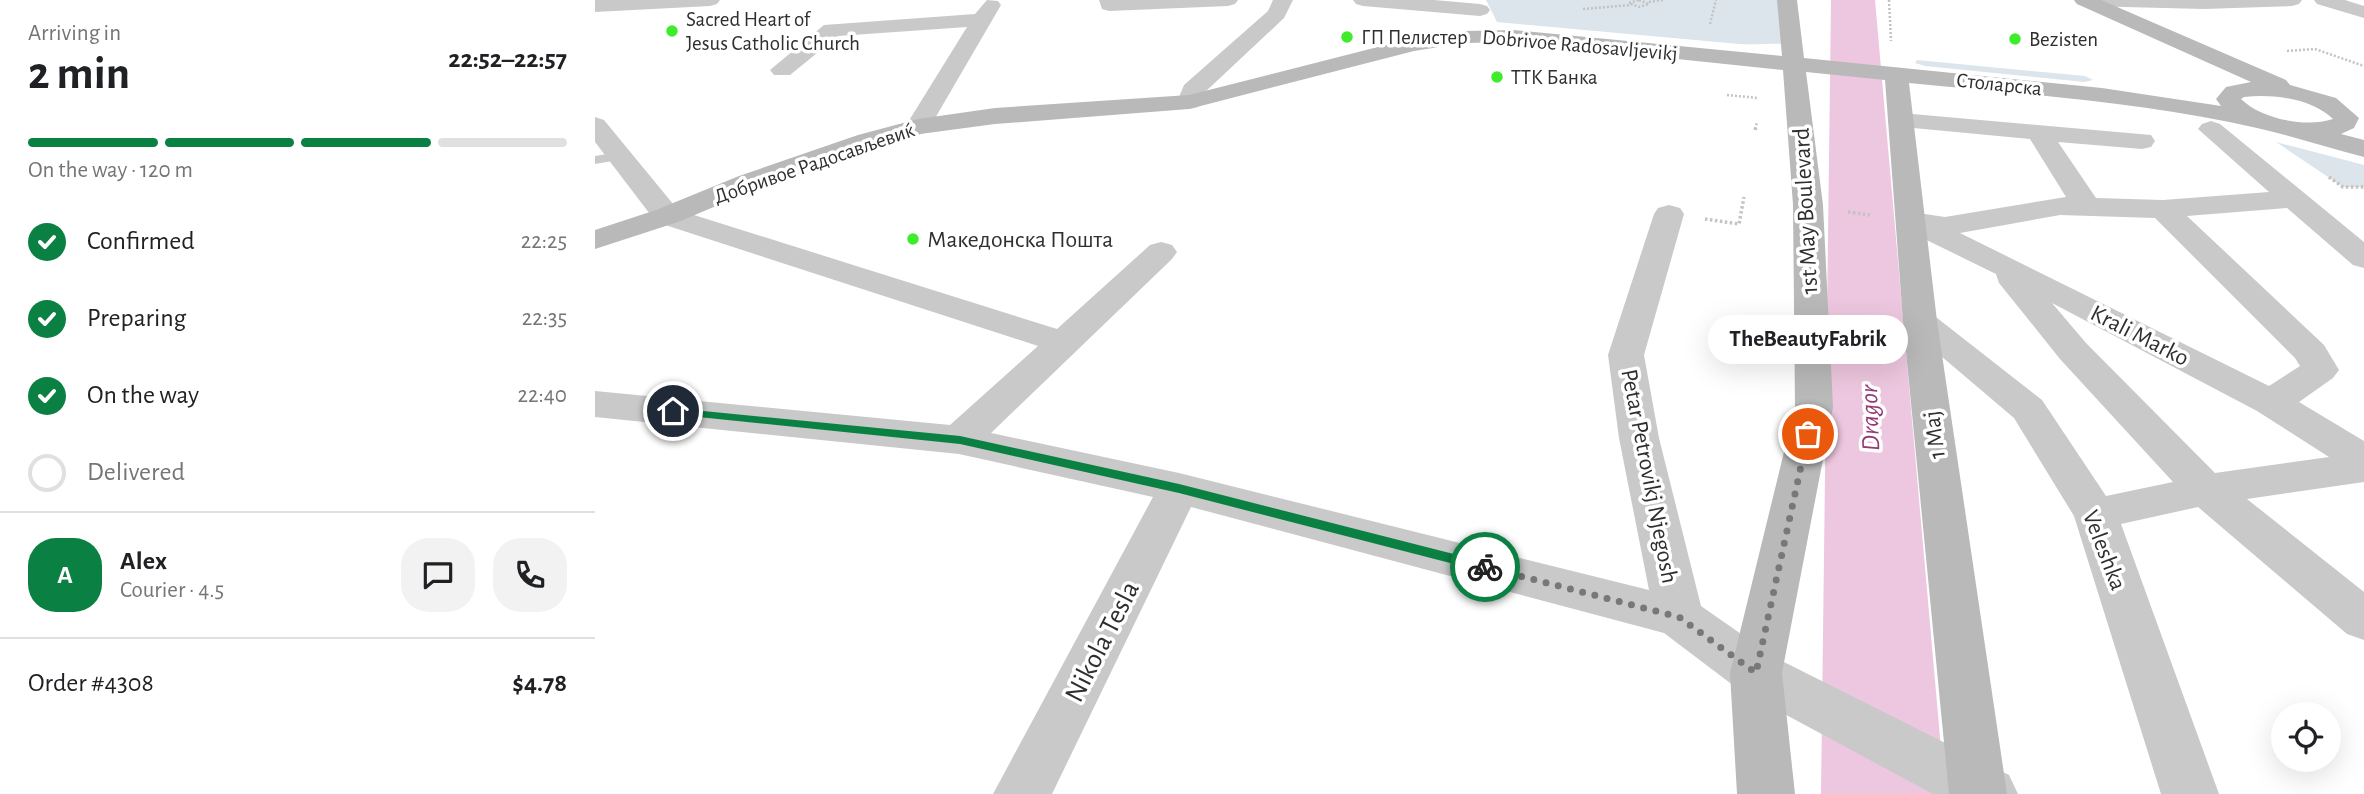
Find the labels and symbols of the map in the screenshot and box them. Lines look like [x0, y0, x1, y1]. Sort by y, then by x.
place label: Sacred Heart of Jesus Catholic Church [686, 9, 860, 54]
marker: Sacred Heart of Jesus Catholic Church [664, 23, 680, 39]
street label: Dobrivoe Radosavljevikj [1481, 26, 1679, 65]
place label: ГП Пелистер [1361, 27, 1468, 48]
marker: ГП Пелистер [1339, 29, 1355, 45]
place label: Bezisten [2029, 29, 2098, 50]
marker: Bezisten [2007, 31, 2023, 47]
place label: ТТК Банка [1511, 67, 1598, 88]
marker: ТТК Банка [1489, 69, 1505, 85]
street label: Столарска [1955, 70, 2043, 99]
street label: Добривое Радосављевиќ [711, 119, 917, 208]
street label: 1st May Boulevard [1790, 127, 1822, 295]
place label: Македонска Пошта [927, 228, 1113, 252]
marker: Македонска Пошта [905, 231, 921, 247]
street label: Krali Marko [2086, 301, 2193, 371]
callout: TheBeautyFabrik [1708, 315, 1908, 364]
street label: Petar Petrovikj Njegosh [1616, 367, 1682, 585]
pin [643, 381, 703, 441]
water label: Dragor [1856, 383, 1884, 452]
pin [1778, 404, 1838, 464]
street label: 1 Maj [1920, 409, 1950, 460]
street label: Veleshka [2078, 507, 2130, 594]
courier [1450, 532, 1520, 602]
street label: Nikola Tesla [1060, 577, 1145, 707]

